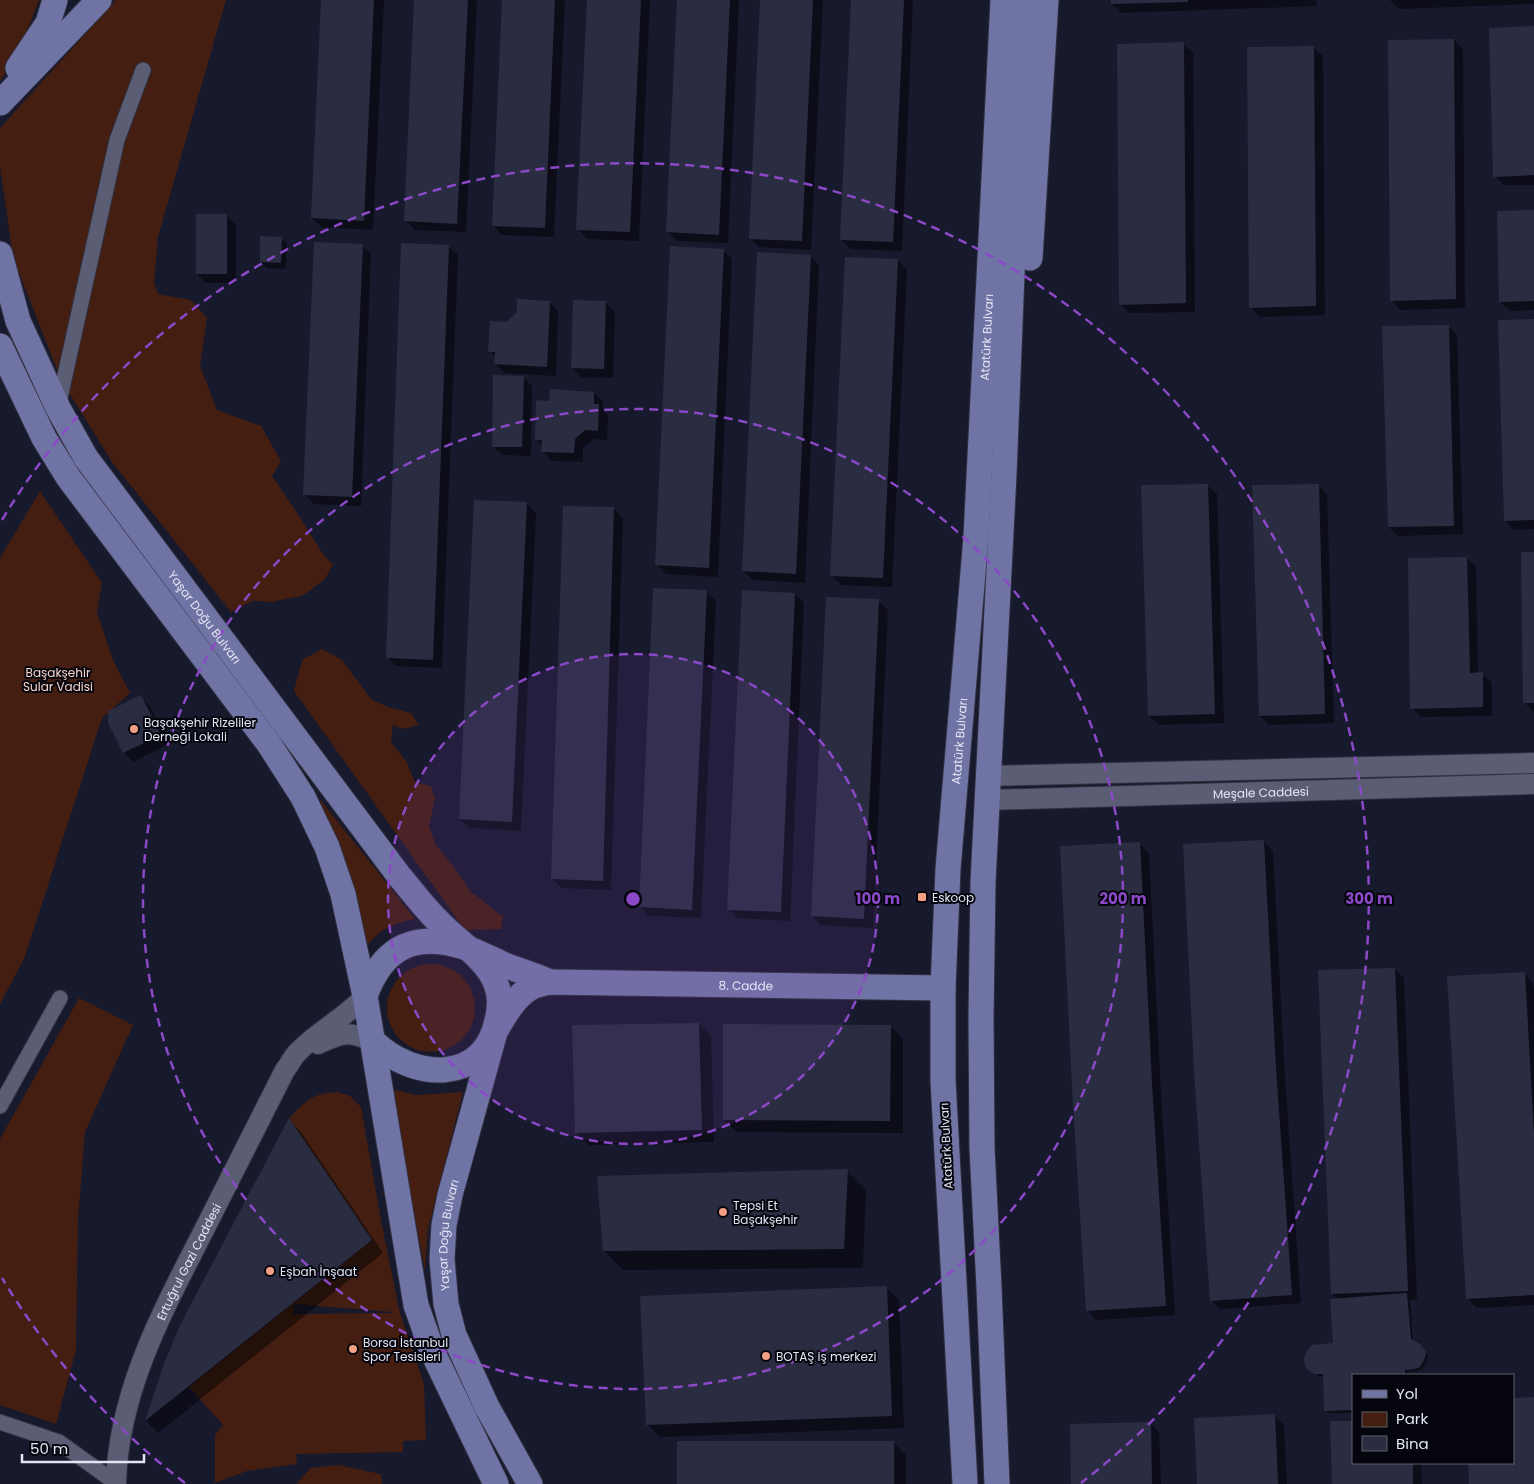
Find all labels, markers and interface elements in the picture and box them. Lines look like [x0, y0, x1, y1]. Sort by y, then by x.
street label: Atatürk Bulvarı [975, 293, 997, 381]
street label: Yaşar Doğu Bulvarı [164, 567, 246, 667]
park label: Başakşehir Sular Vadisi [23, 664, 93, 695]
street label: Atatürk Bulvarı [947, 697, 971, 785]
place label: Başakşehir Rizeliler Derneği Lokali [144, 714, 256, 745]
marker: Başakşehir Rizeliler Derneği Lokali [128, 723, 140, 735]
street label: Meşale Caddesi [1213, 782, 1309, 802]
text: 100 m [856, 888, 900, 909]
text: 200 m [1099, 888, 1147, 909]
text: 300 m [1345, 888, 1393, 909]
place label: Eskoop [932, 889, 974, 906]
centre of rings [624, 890, 642, 908]
marker: Eskoop [916, 891, 928, 903]
street label: 8. Cadde [719, 976, 773, 994]
street label: Atatürk Bulvarı [935, 1102, 957, 1190]
street label: Yaşar Doğu Bulvarı [433, 1177, 462, 1292]
place label: Tepsi Et Başakşehir [733, 1197, 798, 1228]
street label: Ertuğrul Gazi Caddesi [152, 1200, 225, 1323]
marker: Tepsi Et Başakşehir [717, 1206, 729, 1218]
place label: Eşbah İnşaat [280, 1263, 357, 1280]
marker: Eşbah İnşaat [264, 1265, 276, 1277]
place label: Borsa İstanbul Spor Tesisleri [363, 1334, 448, 1365]
marker: Borsa İstanbul Spor Tesisleri [347, 1343, 359, 1355]
place label: BOTAŞ iş merkezi [776, 1348, 876, 1365]
marker: BOTAŞ iş merkezi [760, 1350, 772, 1362]
legend [1352, 1374, 1514, 1464]
text: Yol [1396, 1383, 1418, 1404]
text: Park [1396, 1408, 1428, 1429]
scale bar [22, 1432, 145, 1464]
text: Bina [1396, 1433, 1429, 1454]
text: 50 m [30, 1438, 68, 1459]

